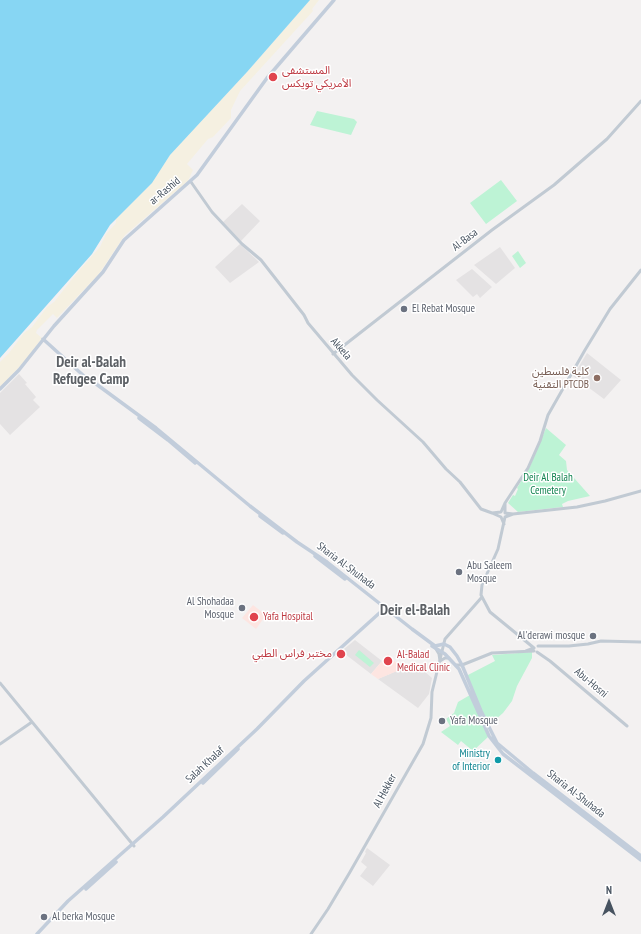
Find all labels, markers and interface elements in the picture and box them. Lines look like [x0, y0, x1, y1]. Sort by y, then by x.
place label: المستشفى الأمريكي تويكس [282, 64, 351, 90]
marker: المستشفى الأمريكي تويكس [267, 71, 279, 83]
street label: ar-Rashid [147, 174, 183, 208]
street label: Al-Basa [450, 226, 480, 254]
place label: El Rebat Mosque [412, 302, 475, 316]
marker: El Rebat Mosque [399, 304, 409, 314]
street label: Akkela [328, 335, 354, 363]
district label: Deir al-Balah Refugee Camp [53, 354, 129, 389]
place label: كلية فلسطين التقنية PTCDB [532, 365, 589, 391]
marker: كلية فلسطين التقنية PTCDB [592, 373, 602, 383]
park label: Deir Al Balah Cemetery [523, 471, 573, 497]
street label: Sharia Al-Shuhada [314, 540, 378, 592]
place label: Abu Saleem Mosque [467, 559, 512, 585]
marker: Abu Saleem Mosque [454, 567, 464, 577]
place label: Al Shohadaa Mosque [187, 595, 234, 621]
district label: Deir el-Balah [380, 602, 450, 620]
marker: Al Shohadaa Mosque [237, 603, 247, 613]
place label: Yafa Hospital [263, 610, 313, 624]
marker: Yafa Hospital [248, 611, 260, 623]
place label: Al'derawi mosque [518, 629, 585, 643]
marker: Al'derawi mosque [588, 631, 598, 641]
place label: مختبر فراس الطبي [252, 647, 332, 661]
marker: مختبر فراس الطبي [335, 648, 347, 660]
place label: Al-Balad Medical Clinic [397, 648, 450, 674]
marker: Al-Balad Medical Clinic [382, 655, 394, 667]
street label: Abu-Hosni [572, 665, 610, 701]
place label: Yafa Mosque [450, 714, 498, 728]
marker: Yafa Mosque [437, 716, 447, 726]
street label: Salah Khalaf [183, 744, 227, 786]
place label: Ministry of Interior [452, 747, 490, 773]
marker: Ministry of Interior [493, 755, 503, 765]
street label: Sharia Al-Shuhada [544, 767, 608, 821]
street label: Al Hekker [371, 772, 399, 810]
north arrow [589, 882, 629, 922]
text: N [606, 883, 612, 897]
place label: Al berka Mosque [52, 910, 115, 924]
marker: Al berka Mosque [39, 912, 49, 922]

